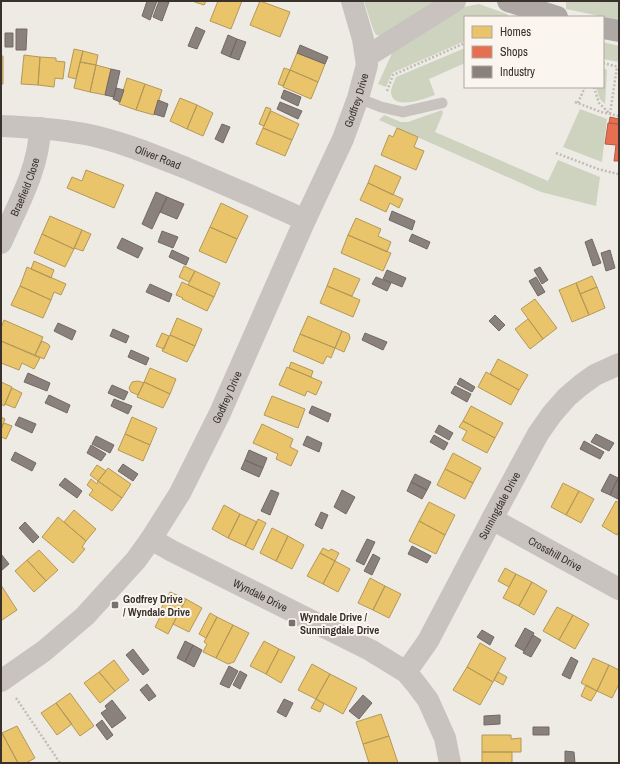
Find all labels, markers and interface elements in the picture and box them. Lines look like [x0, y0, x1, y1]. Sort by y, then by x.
legend [464, 16, 604, 88]
text: Homes [500, 24, 531, 40]
text: Shops [500, 44, 528, 60]
text: Industry [500, 64, 535, 80]
street label: Godfrey Drive [341, 72, 371, 129]
street label: Oliver Road [133, 142, 183, 172]
street label: Braefield Close [7, 156, 43, 219]
street label: Godfrey Drive [209, 369, 245, 426]
street label: Sunningdale Drive [475, 469, 523, 542]
street label: Crosshill Drive [526, 533, 584, 574]
street label: Wyndale Drive [231, 576, 290, 615]
place label: Godfrey Drive / Wyndale Drive [123, 592, 190, 619]
marker: Godfrey Drive / Wyndale Drive [110, 600, 120, 610]
place label: Wyndale Drive / Sunningdale Drive [300, 610, 379, 637]
marker: Wyndale Drive / Sunningdale Drive [287, 618, 297, 628]

